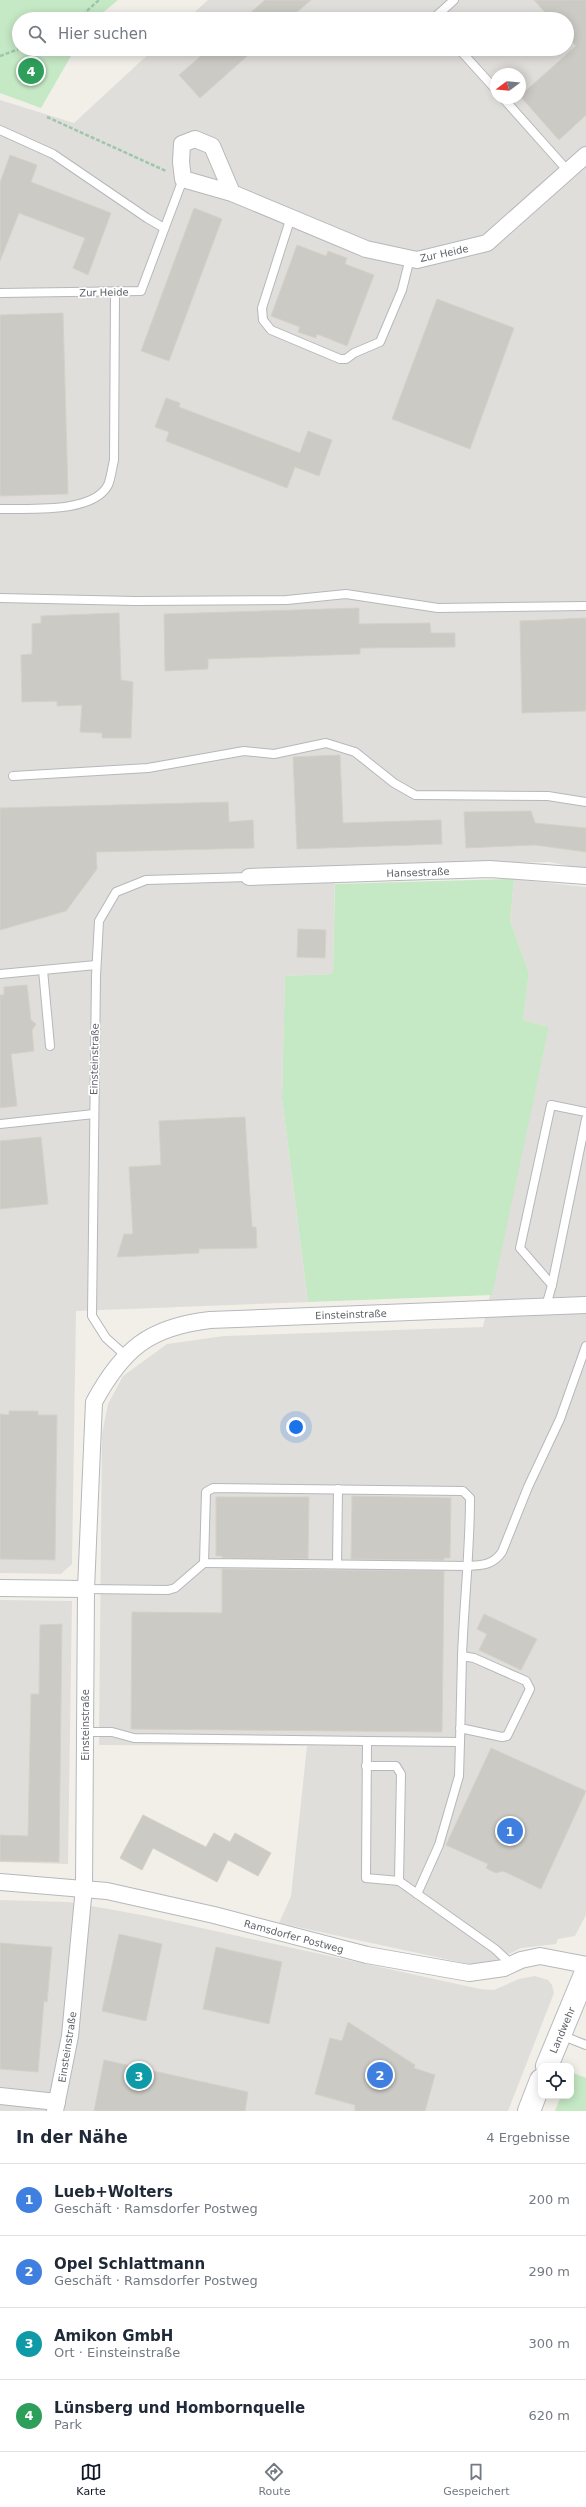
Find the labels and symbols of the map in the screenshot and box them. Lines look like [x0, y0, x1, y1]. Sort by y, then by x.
pin: 4 [18, 56, 44, 86]
north arrow [490, 68, 526, 104]
street label: Zur Heide [419, 243, 469, 264]
street label: Zur Heide [79, 287, 129, 298]
street label: Hansestraße [386, 866, 450, 879]
street label: Einsteinstraße [88, 1023, 101, 1095]
street label: Einsteinstraße [315, 1308, 387, 1321]
your location [286, 1417, 306, 1437]
street label: Einsteinstraße [80, 1689, 91, 1761]
pin: 1 [497, 1816, 523, 1846]
street label: Ramsdorfer Postweg [243, 1918, 345, 1955]
street label: Landwehr [548, 2005, 577, 2055]
street label: Einsteinstraße [56, 2011, 79, 2083]
pin: 2 [367, 2060, 393, 2090]
pin: 3 [126, 2061, 152, 2091]

